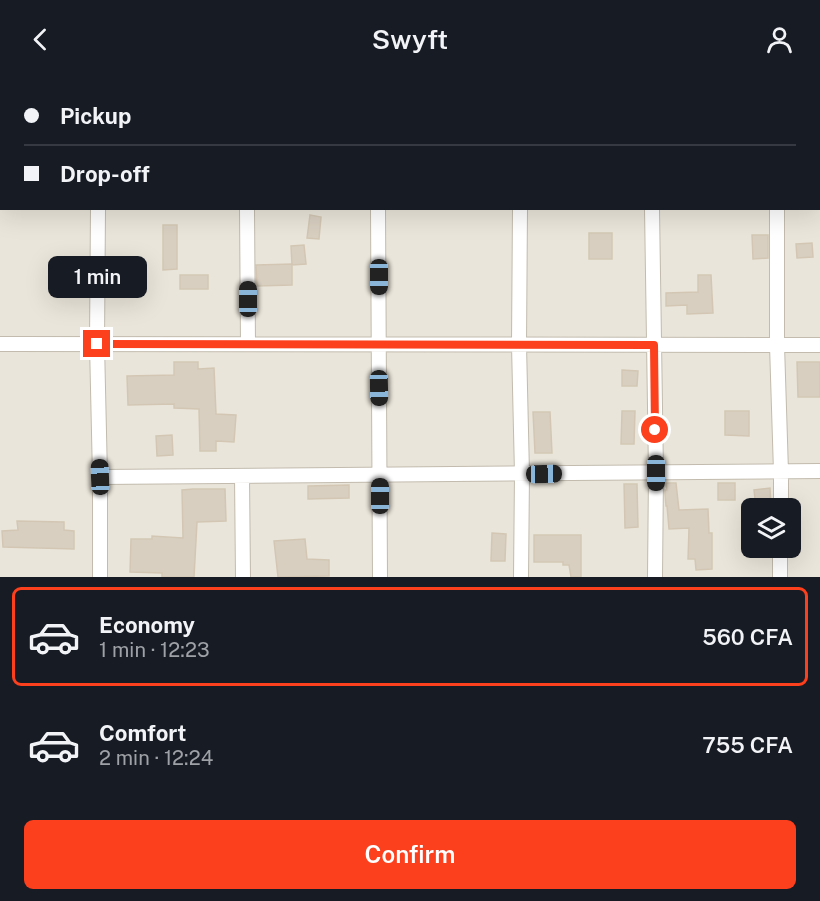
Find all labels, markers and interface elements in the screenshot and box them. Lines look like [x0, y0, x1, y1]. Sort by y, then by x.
icon: back [24, 23, 57, 56]
text: Swyft [372, 23, 448, 55]
icon: person [763, 23, 796, 56]
text: Pickup [60, 103, 131, 129]
text: Drop-off [60, 161, 150, 187]
callout: 1 min [48, 257, 146, 299]
car [370, 259, 388, 295]
text: 1 min [74, 265, 121, 289]
car [239, 281, 257, 317]
route end [83, 330, 110, 357]
car [370, 370, 388, 406]
route start [641, 416, 668, 443]
car [647, 455, 665, 491]
car [90, 459, 110, 495]
car [526, 465, 562, 483]
car [371, 478, 389, 514]
map controls [741, 498, 801, 558]
button: layers [741, 498, 801, 558]
icon: car [27, 610, 81, 664]
text: Economy [99, 612, 195, 638]
text: 560 CFA [702, 624, 793, 650]
text: 1 min · 12:23 [99, 638, 210, 662]
icon: car [27, 718, 81, 772]
text: Comfort [99, 720, 186, 746]
text: 755 CFA [702, 732, 793, 758]
text: 2 min · 12:24 [99, 746, 213, 770]
button: Confirm [24, 820, 796, 889]

